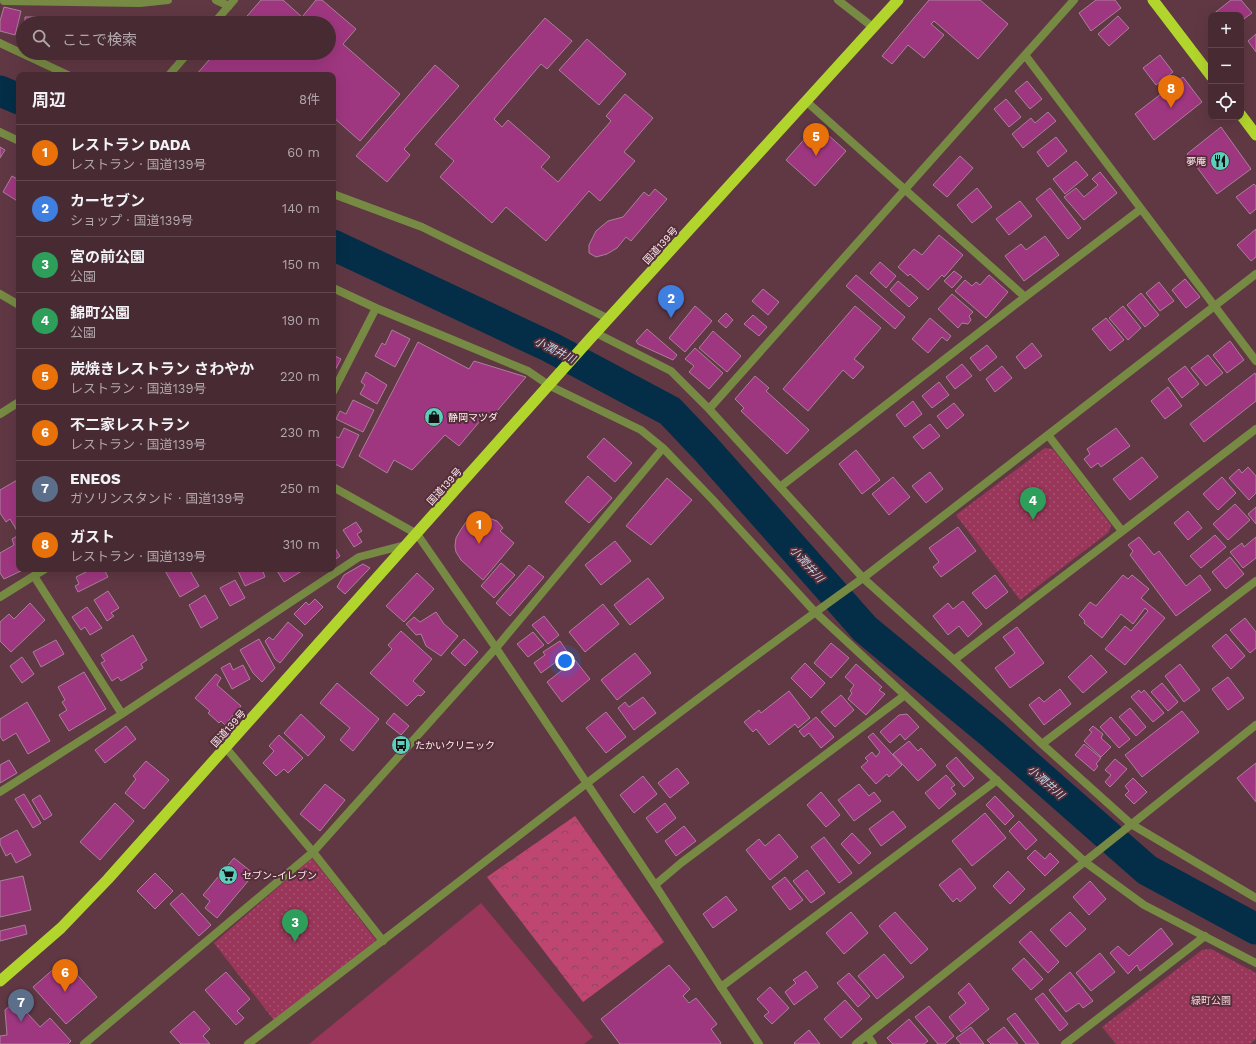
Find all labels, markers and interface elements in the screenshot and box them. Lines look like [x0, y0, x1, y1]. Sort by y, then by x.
map controls [1208, 12, 1244, 120]
button: + [1208, 12, 1244, 48]
search box [16, 16, 336, 60]
icon: search [30, 27, 52, 49]
text: ここで検索 [62, 31, 137, 49]
button: − [1208, 48, 1244, 84]
pin: 8 [1158, 75, 1184, 108]
button: locate [1208, 84, 1244, 120]
text: 周辺 [32, 90, 66, 110]
text: 8件 [299, 92, 320, 107]
pin: 5 [803, 123, 829, 156]
text: レストラン DADA [70, 136, 190, 154]
text: 1 [42, 145, 48, 160]
text: 60 m [287, 145, 320, 160]
restaurant icon: 夢庵 [1209, 150, 1231, 172]
place label: 夢庵 [1186, 156, 1206, 167]
text: レストラン · 国道139号 [70, 157, 206, 172]
text: カーセブン [70, 192, 145, 210]
text: 2 [41, 201, 49, 216]
text: 140 m [282, 201, 320, 216]
text: ショップ · 国道139号 [70, 213, 193, 228]
street label: 国道139号 [641, 225, 680, 266]
text: 宮の前公園 [70, 248, 145, 266]
text: 3 [41, 257, 49, 272]
text: 150 m [282, 257, 320, 272]
text: 公園 [70, 269, 96, 284]
pin: 2 [658, 285, 684, 318]
text: 錦町公園 [70, 304, 130, 322]
text: 4 [41, 313, 49, 328]
text: 190 m [282, 313, 320, 328]
text: 公園 [70, 325, 96, 340]
water label: 小潤井川 [532, 335, 578, 367]
text: 炭焼きレストラン さわやか [70, 360, 254, 378]
text: 5 [41, 369, 49, 384]
text: 220 m [280, 369, 320, 384]
text: レストラン · 国道139号 [70, 381, 206, 396]
shop icon: 静岡マツダ [423, 406, 445, 428]
place label: 静岡マツダ [448, 412, 498, 423]
text: 不二家レストラン [70, 416, 190, 434]
text: 6 [41, 425, 49, 440]
text: 230 m [280, 425, 320, 440]
text: レストラン · 国道139号 [70, 437, 206, 452]
street label: 国道139号 [425, 466, 464, 507]
text: ENEOS [70, 470, 121, 488]
text: 7 [41, 481, 49, 496]
text: 250 m [280, 481, 320, 496]
pin: 4 [1020, 487, 1046, 520]
text: ガソリンスタンド · 国道139号 [70, 491, 245, 506]
pin: 1 [466, 511, 492, 544]
text: ガスト [70, 528, 115, 546]
text: 8 [41, 537, 49, 552]
text: 310 m [282, 537, 320, 552]
water label: 小潤井川 [787, 544, 827, 586]
text: レストラン · 国道139号 [70, 549, 206, 564]
your location [555, 651, 575, 671]
street label: 国道139号 [209, 708, 248, 749]
bus stop icon: たかいクリニック [390, 734, 412, 756]
place label: たかいクリニック [415, 740, 495, 751]
water label: 小潤井川 [1025, 763, 1067, 802]
supermarket icon: セブン-イレブン [217, 864, 239, 886]
place label: セブン-イレブン [242, 870, 317, 881]
pin: 3 [282, 909, 308, 942]
pin: 6 [52, 959, 78, 992]
pin: 7 [8, 989, 34, 1022]
park label: 緑町公園 [1191, 995, 1231, 1006]

